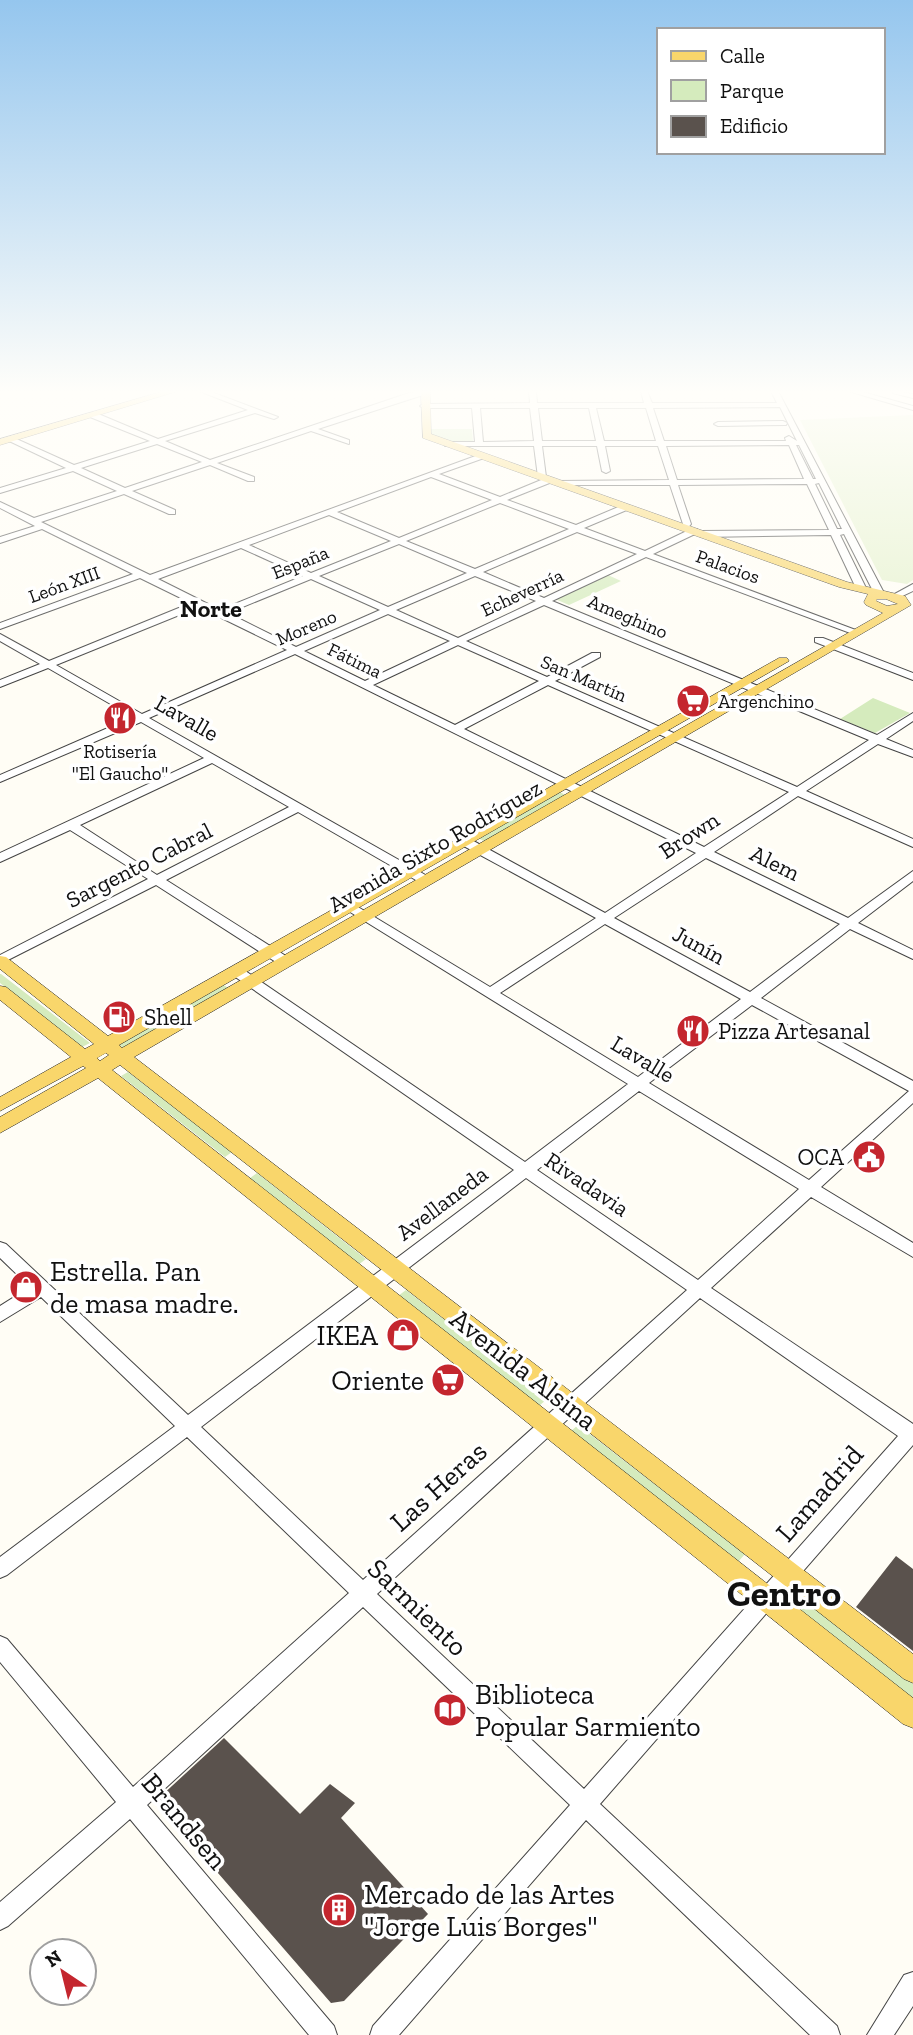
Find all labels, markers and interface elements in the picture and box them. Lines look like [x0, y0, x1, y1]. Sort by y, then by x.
legend [657, 28, 885, 154]
text: Calle [720, 43, 765, 68]
text: Parque [720, 78, 784, 103]
text: Edificio [720, 113, 788, 138]
street label: España [268, 541, 332, 584]
street label: Palacios [693, 544, 763, 589]
street label: León XIII [25, 561, 103, 608]
street label: Echeverría [478, 563, 567, 621]
street label: Ameghino [584, 589, 671, 644]
district label: Norte [180, 594, 242, 623]
street label: Moreno [272, 604, 340, 650]
street label: Fátima [324, 638, 386, 683]
street label: San Martín [537, 650, 631, 707]
supermarket icon: Argenchino [674, 682, 712, 720]
street label: Lavalle [150, 689, 224, 747]
place label: Argenchino [718, 690, 814, 713]
restaurant icon: Rotisería "El Gaucho" [101, 699, 139, 737]
place label: Rotisería "El Gaucho" [72, 740, 168, 785]
street label: Avenida Sixto Rodríguez [323, 773, 547, 919]
street label: Brown [654, 805, 724, 865]
street label: Sargento Cabral [61, 816, 217, 914]
street label: Alem [746, 839, 804, 887]
street label: Junín [668, 919, 730, 971]
fuel station icon: Shell [100, 998, 138, 1036]
place label: Shell [144, 1003, 192, 1031]
restaurant icon: Pizza Artesanal [674, 1012, 712, 1050]
place label: Pizza Artesanal [718, 1017, 870, 1045]
street label: Lavalle [606, 1029, 680, 1089]
public building icon: OCA [850, 1138, 888, 1176]
place label: OCA [797, 1143, 845, 1171]
street label: Rivadavia [540, 1146, 634, 1222]
street label: Avellaneda [391, 1160, 493, 1246]
place label: Estrella. Pan de masa madre. [50, 1255, 239, 1320]
shop icon: Estrella. Pan de masa madre. [7, 1268, 45, 1306]
street label: Avenida Alsina [444, 1302, 604, 1437]
shop icon: IKEA [384, 1316, 422, 1354]
place label: IKEA [316, 1319, 379, 1352]
supermarket icon: Oriente [429, 1361, 467, 1399]
place label: Oriente [331, 1364, 424, 1397]
street label: Las Heras [383, 1434, 493, 1538]
street label: Lamadrid [769, 1438, 870, 1548]
street label: Sarmiento [361, 1552, 474, 1663]
district label: Centro [727, 1571, 841, 1615]
place label: Biblioteca Popular Sarmiento [475, 1678, 701, 1743]
library icon: Biblioteca Popular Sarmiento [431, 1691, 469, 1729]
street label: Brandsen [135, 1767, 234, 1876]
place label: Mercado de las Artes "Jorge Luis Borges" [364, 1878, 615, 1943]
building icon: Mercado de las Artes "Jorge Luis Borges" [320, 1891, 358, 1929]
north arrow [28, 1937, 98, 2007]
text: N [41, 1945, 66, 1972]

